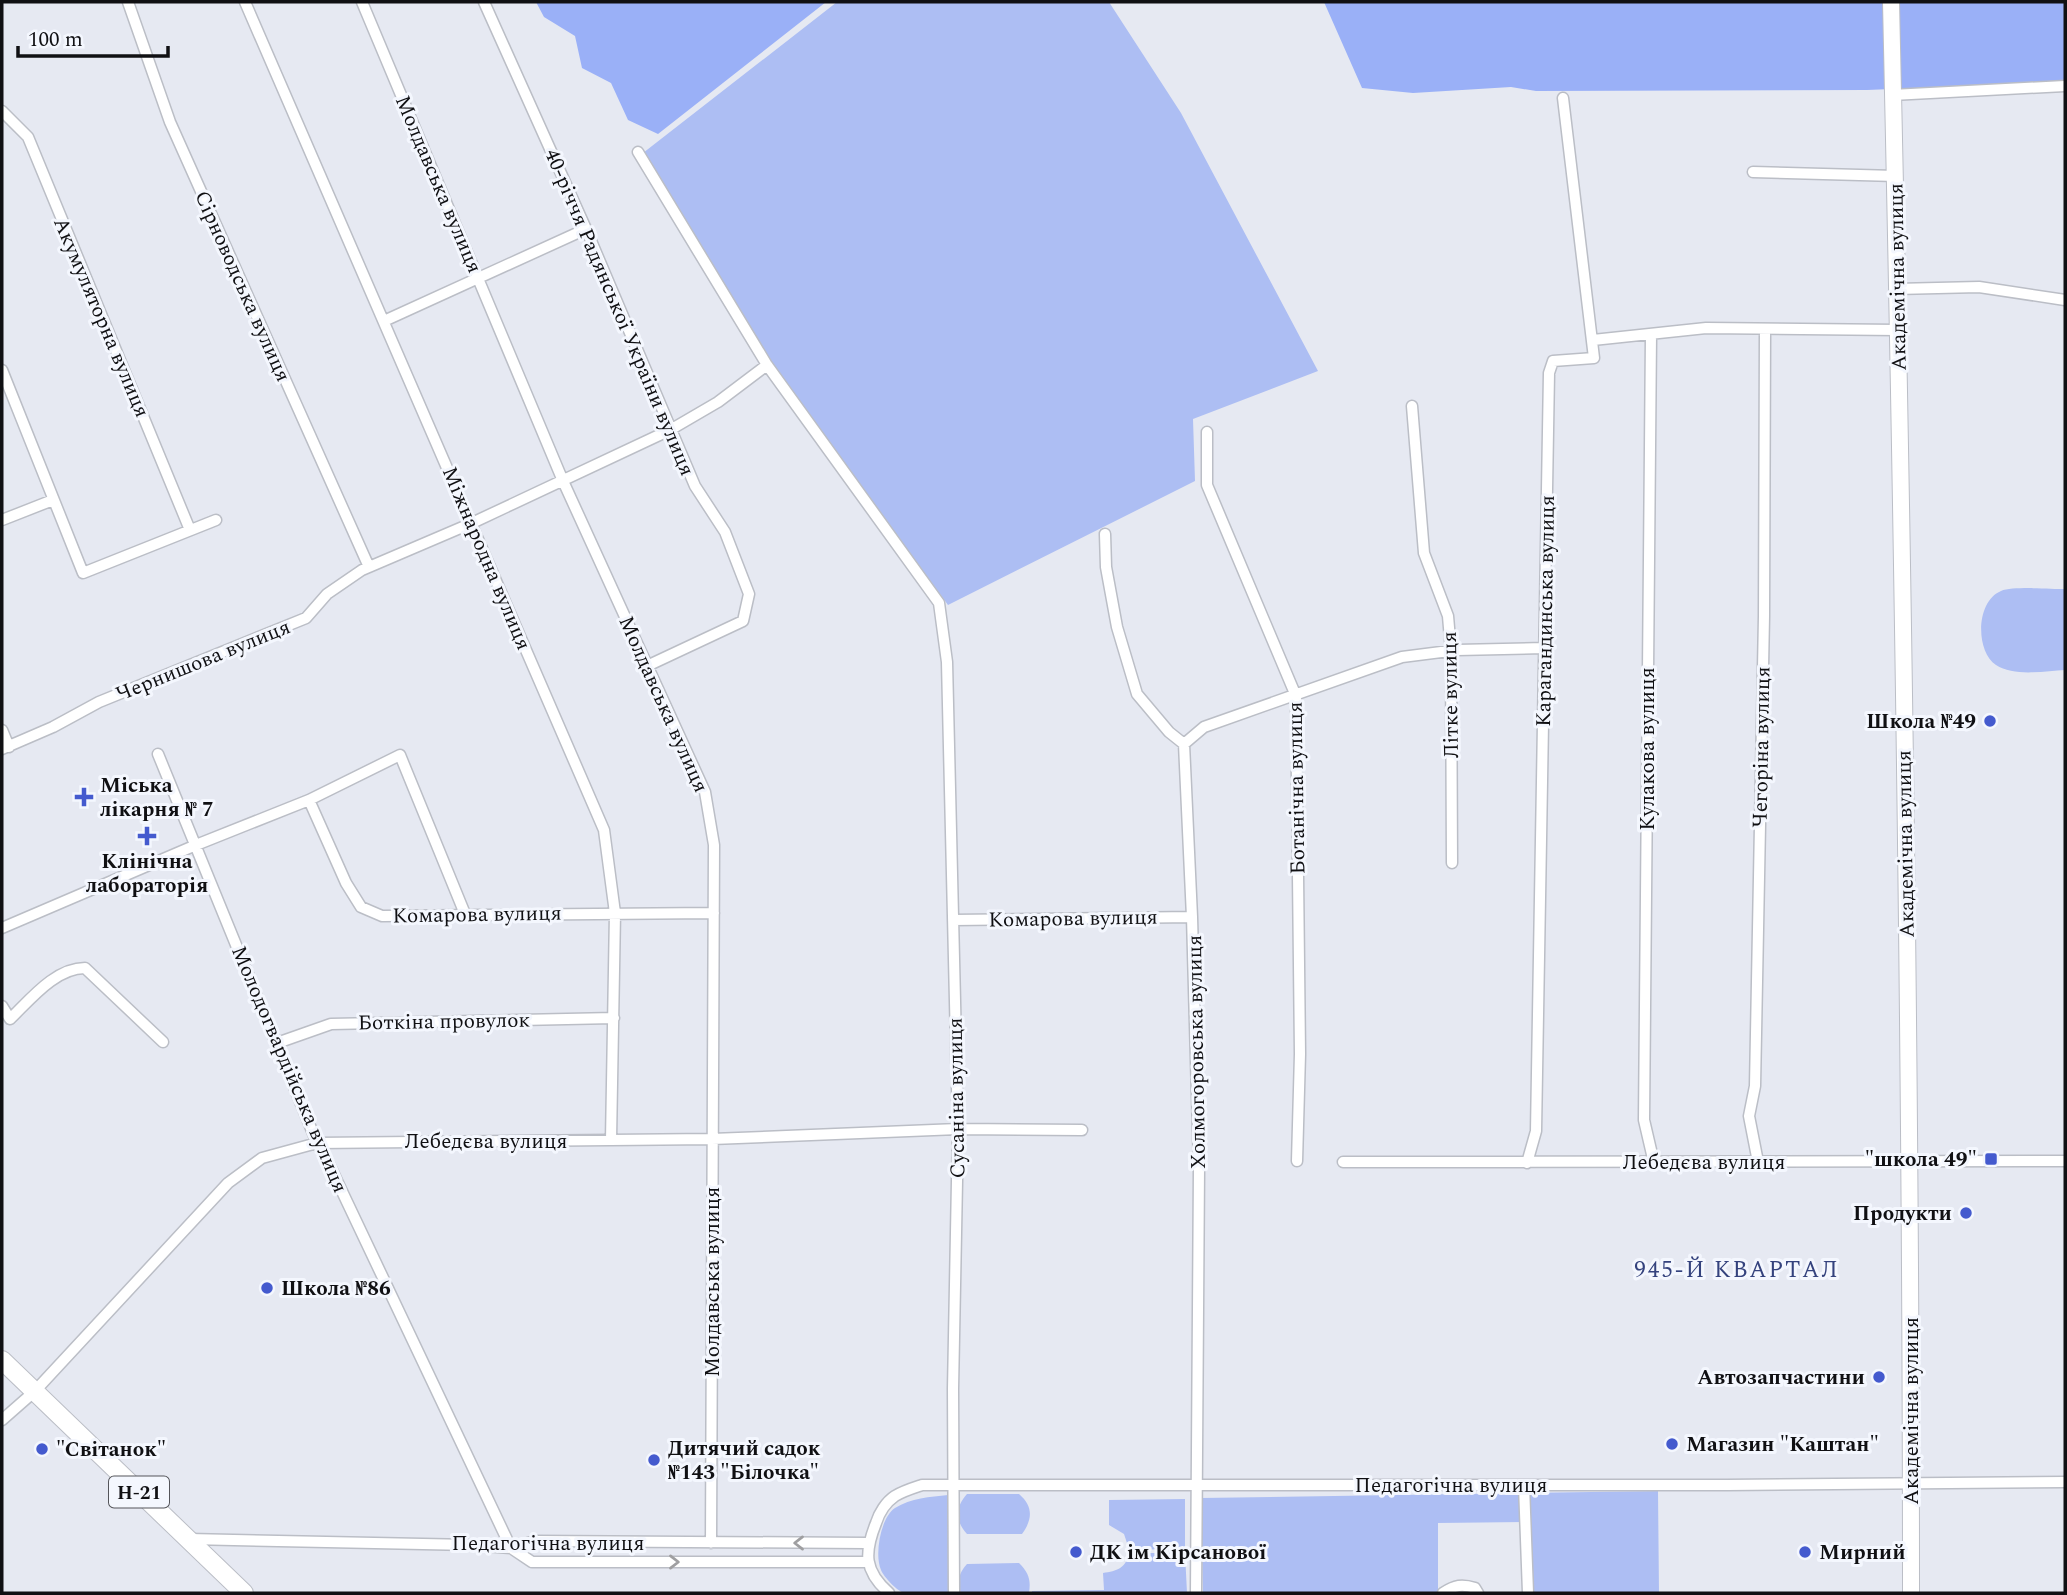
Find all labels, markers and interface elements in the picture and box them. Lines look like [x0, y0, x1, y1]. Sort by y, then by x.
scale bar [18, 14, 168, 58]
text: 100 m [28, 24, 83, 56]
street label: Молдавська вулиця [386, 90, 490, 278]
street label: 40-річчя Радянської України вулиця [535, 144, 703, 481]
street label: Академічна вулиця [1880, 183, 1916, 371]
street label: Сірноводська вулиця [185, 186, 299, 387]
street label: Акумуляторна вулиця [44, 212, 158, 422]
street label: Міжнародна вулиця [433, 462, 539, 655]
street label: Карагандинська вулиця [1528, 495, 1564, 727]
street label: Чернишова вулиця [111, 611, 295, 711]
street label: Молдавська вулиця [610, 611, 716, 798]
street label: Літке вулиця [1434, 631, 1468, 759]
street label: Чегоріна вулиця [1745, 666, 1779, 828]
street label: Кулакова вулиця [1632, 667, 1664, 831]
street label: Ботанічна вулиця [1279, 701, 1315, 875]
place label: Школа №49 [1866, 706, 1976, 738]
marker: Школа №49 [1982, 713, 1998, 729]
street label: Академічна вулиця [1888, 750, 1924, 938]
place label: Міська лікарня № 7 [100, 770, 214, 826]
marker: Міська лікарня № 7 [74, 787, 94, 807]
marker: Клінічна лабораторія [137, 826, 157, 846]
place label: Клінічна лабораторія [86, 846, 208, 902]
street label: Комарова вулиця [392, 898, 562, 932]
street label: Комарова вулиця [988, 902, 1158, 936]
street label: Холмогоровська вулиця [1179, 935, 1215, 1169]
street label: Молодогвардійська вулиця [222, 941, 356, 1198]
street label: Боткіна провулок [358, 1004, 531, 1040]
street label: Сусаніна вулиця [940, 1017, 974, 1179]
street label: Лебедєва вулиця [404, 1126, 568, 1158]
place label: "школа 49" [1865, 1144, 1977, 1176]
street label: Лебедєва вулиця [1622, 1147, 1786, 1179]
marker: "школа 49" [1983, 1151, 1999, 1167]
street label: Молдавська вулиця [697, 1187, 729, 1377]
place label: Продукти [1853, 1198, 1952, 1230]
marker: Продукти [1958, 1205, 1974, 1221]
district label: 945-Й КВАРТАЛ [1634, 1253, 1840, 1288]
place label: Школа №86 [281, 1273, 391, 1305]
marker: Школа №86 [259, 1280, 275, 1296]
street label: Академічна вулиця [1896, 1317, 1928, 1505]
place label: Автозапчастини [1697, 1362, 1865, 1394]
marker: Автозапчастини [1871, 1369, 1887, 1385]
place label: Магазин "Каштан" [1686, 1429, 1879, 1461]
place label: Дитячий садок №143 "Білочка" [668, 1433, 821, 1489]
place label: "Світанок" [56, 1434, 166, 1466]
marker: Магазин "Каштан" [1664, 1436, 1680, 1452]
marker: "Світанок" [34, 1441, 50, 1457]
marker: Дитячий садок №143 "Білочка" [646, 1452, 662, 1468]
street label: Педагогічна вулиця [1355, 1470, 1547, 1502]
road number: Н-21 [109, 1476, 169, 1508]
street label: Педагогічна вулиця [452, 1528, 644, 1560]
one-way arrow [793, 1535, 804, 1551]
place label: ДК ім Кірсанової [1090, 1537, 1266, 1569]
place label: Мирний [1819, 1537, 1906, 1569]
marker: ДК ім Кірсанової [1068, 1544, 1084, 1560]
marker: Мирний [1797, 1544, 1813, 1560]
one-way arrow [669, 1554, 679, 1570]

